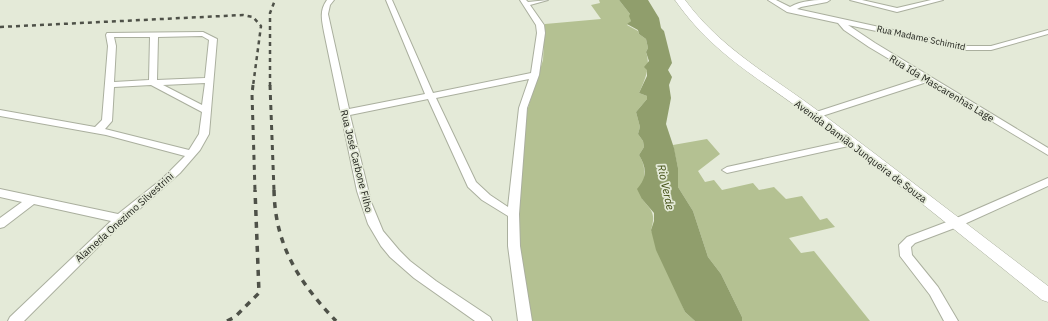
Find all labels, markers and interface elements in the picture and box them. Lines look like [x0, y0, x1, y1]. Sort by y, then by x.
street label: Rua Madame Schimitd [876, 23, 966, 52]
street label: Rua Ida Mascarenhas Lage [887, 52, 997, 125]
street label: Avenida Damião Junqueira de Souza [792, 97, 930, 206]
street label: Rua José Carbone Filho [337, 108, 376, 214]
water label: Rio Verde [654, 163, 678, 211]
street label: Alameda Onezimo Silvestrini [72, 170, 176, 265]

